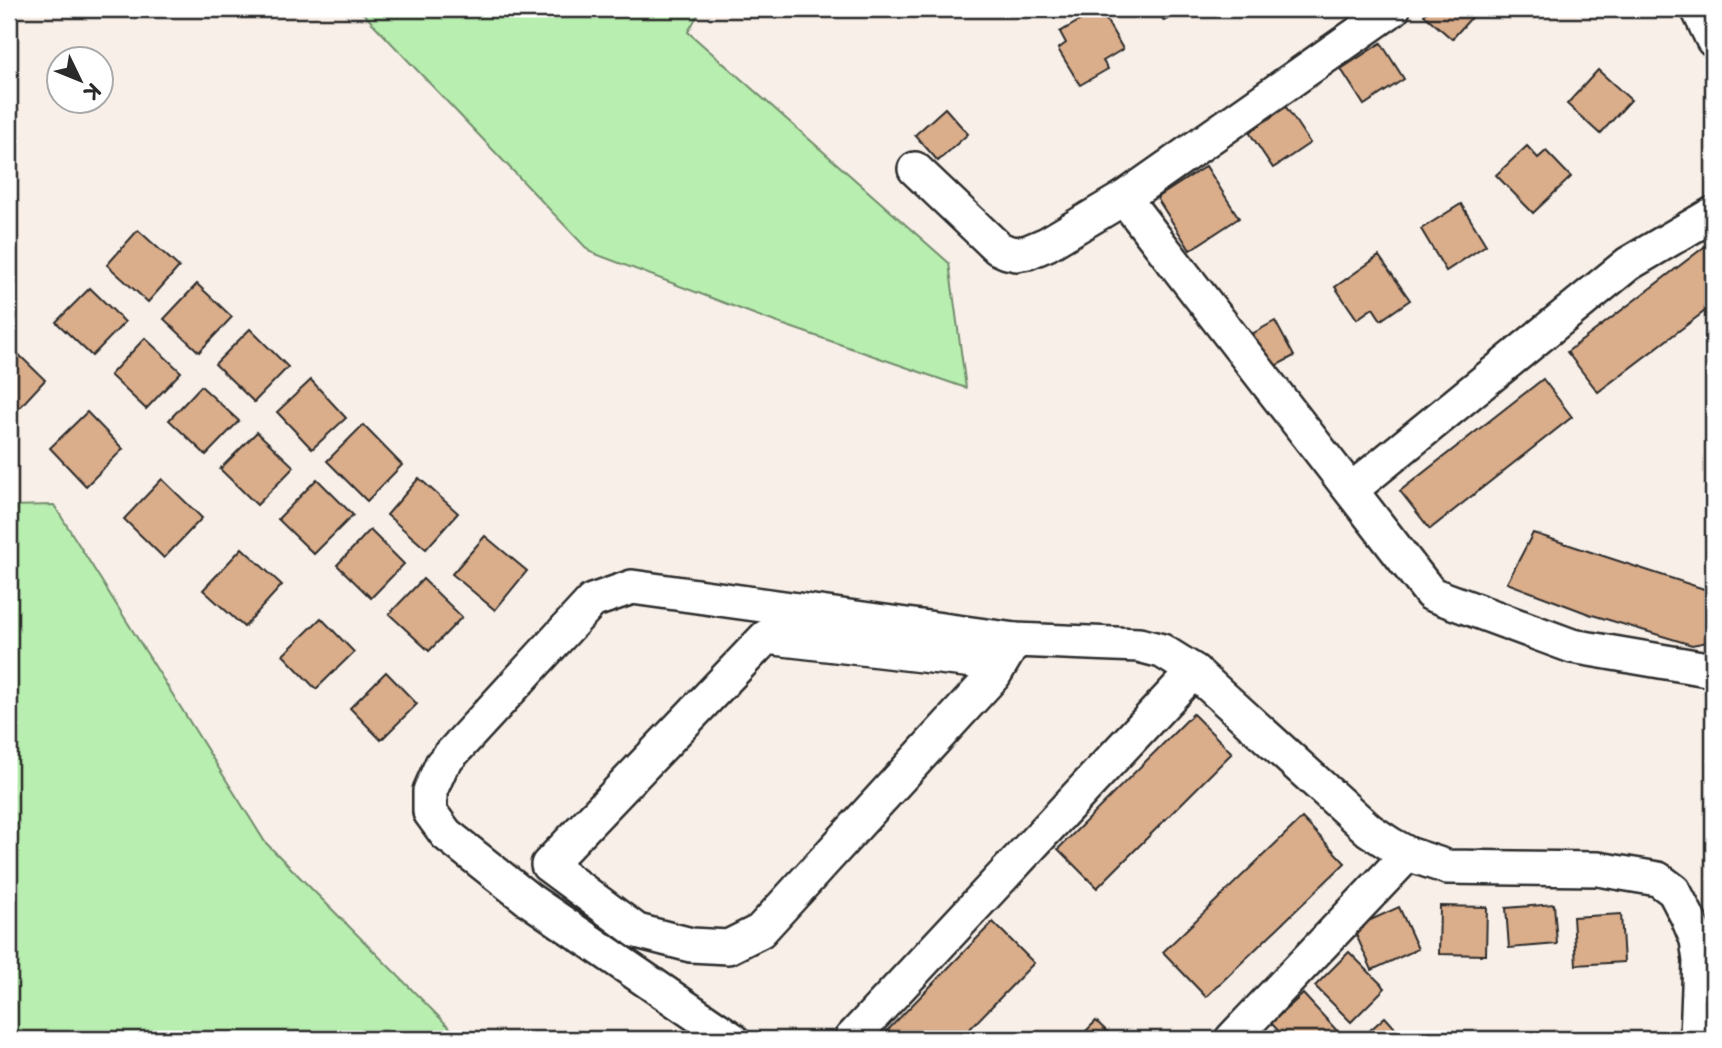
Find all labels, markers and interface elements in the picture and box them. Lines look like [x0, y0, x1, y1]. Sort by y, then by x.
north arrow [46, 46, 116, 116]
text: K [78, 78, 108, 107]

